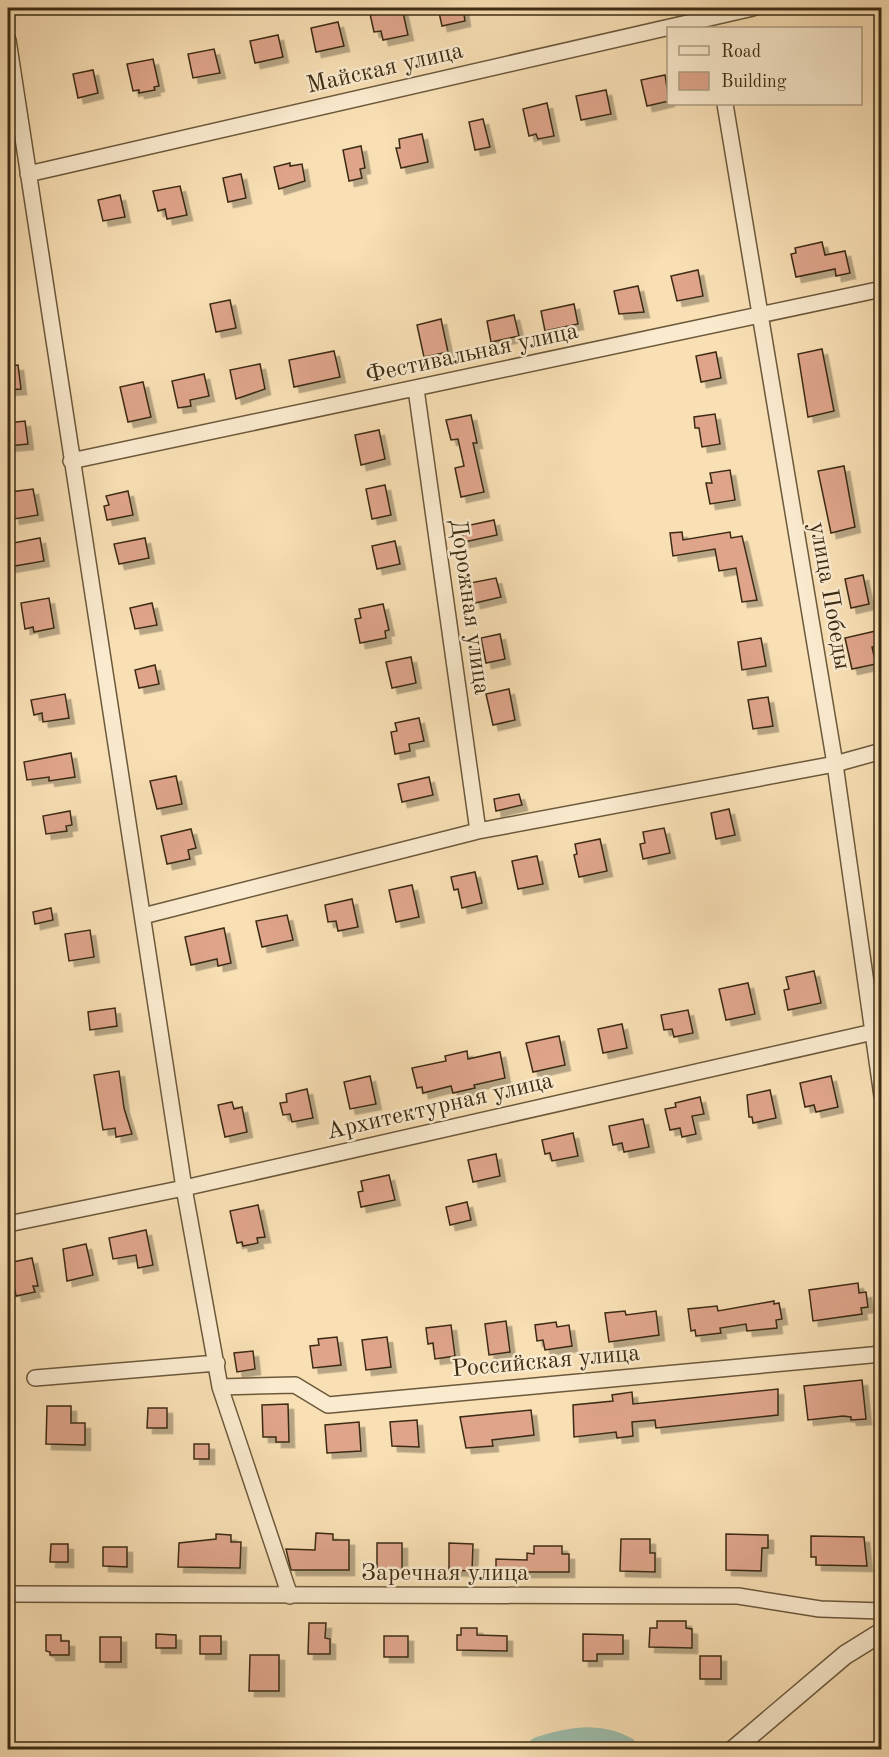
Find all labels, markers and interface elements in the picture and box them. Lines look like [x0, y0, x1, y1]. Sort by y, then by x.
legend [667, 27, 862, 105]
street label: Майская улица [304, 39, 466, 99]
text: Road [721, 43, 761, 61]
text: Building [721, 73, 787, 91]
street label: Фестивальная улица [363, 320, 581, 388]
street label: Дорожная улица [445, 518, 493, 696]
street label: улица Победы [804, 520, 854, 672]
street label: Архитектурная улица [324, 1069, 556, 1145]
street label: Российская улица [451, 1342, 641, 1382]
street label: Заречная улица [361, 1562, 529, 1586]

